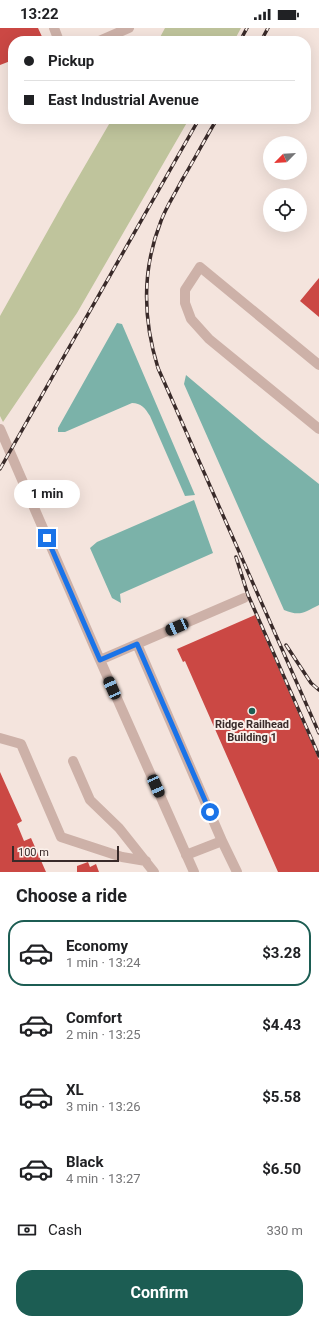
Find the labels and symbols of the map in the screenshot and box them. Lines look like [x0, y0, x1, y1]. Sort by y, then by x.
north arrow [263, 136, 307, 180]
callout: 1 min [14, 480, 80, 508]
route end [38, 529, 56, 547]
car [164, 617, 190, 637]
car [102, 675, 122, 701]
marker: Ridge Railhead Building 1 [247, 706, 257, 716]
place label: Ridge Railhead Building 1 [215, 718, 289, 744]
car [146, 773, 166, 799]
route start [201, 803, 219, 821]
scale bar [12, 844, 119, 863]

